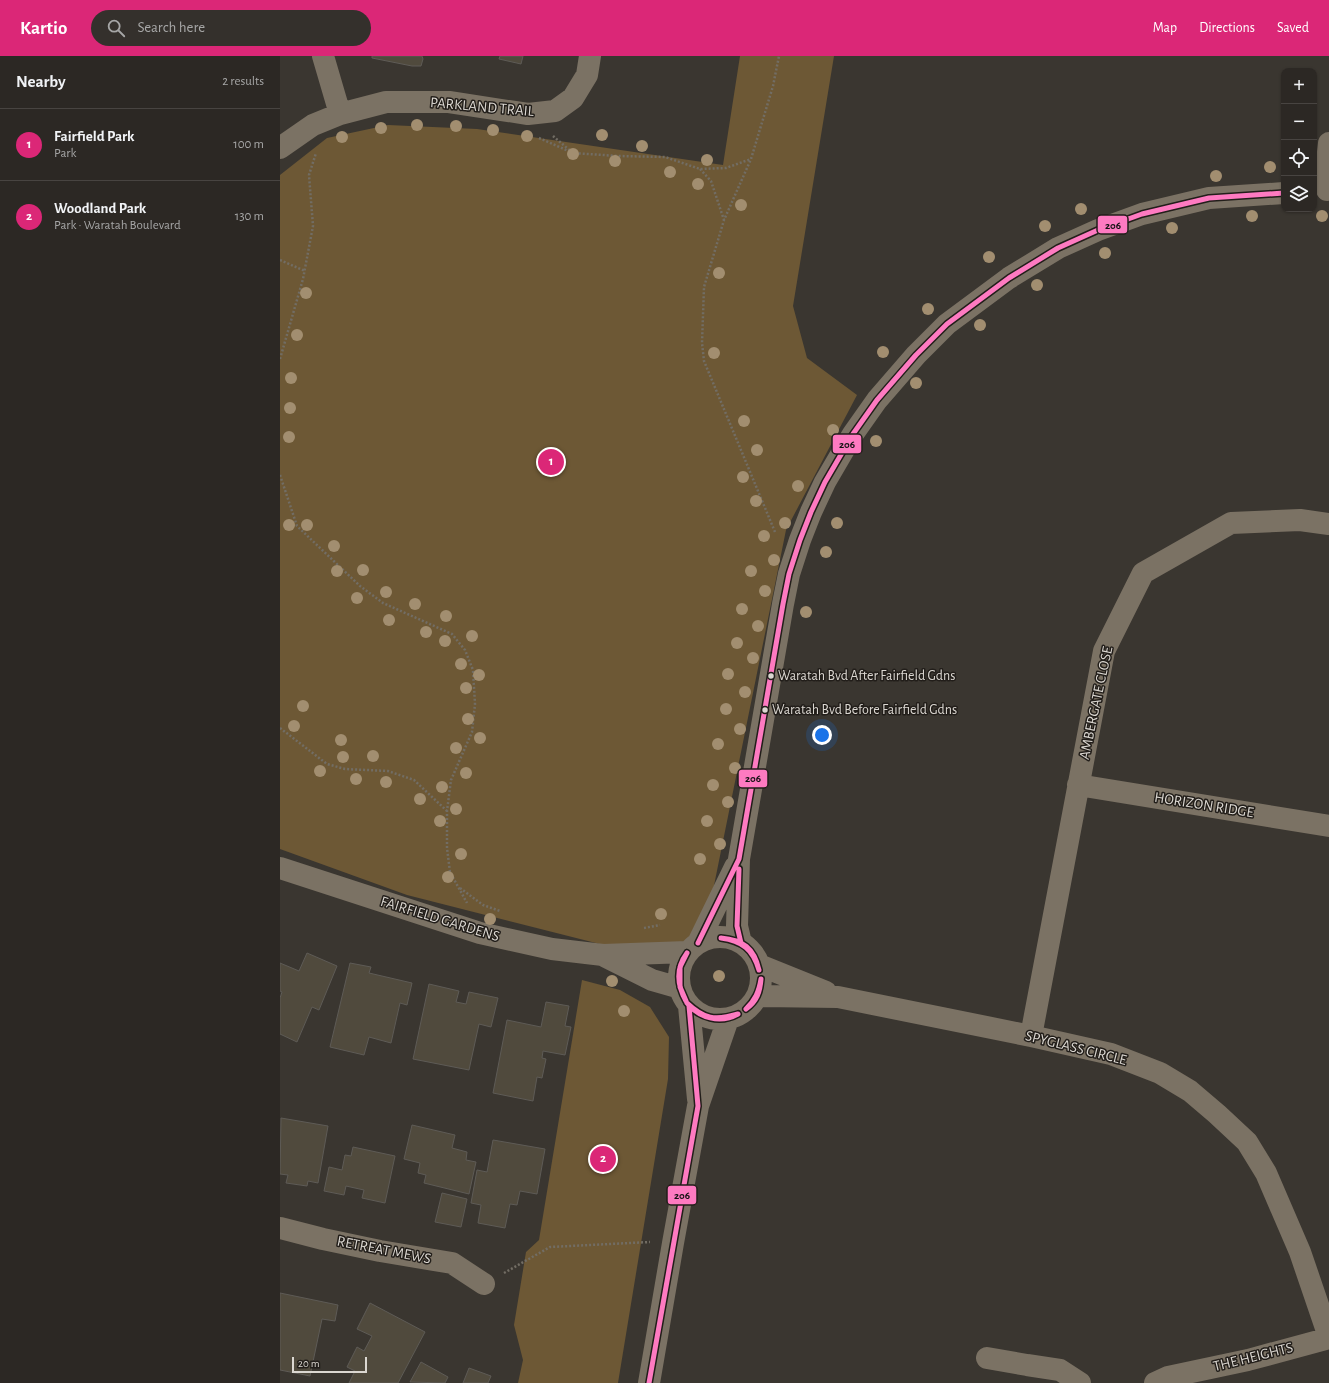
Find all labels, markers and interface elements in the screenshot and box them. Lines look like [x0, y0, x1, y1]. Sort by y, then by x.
search box [91, 10, 371, 46]
icon: search [105, 17, 127, 39]
text: Kartio [20, 19, 67, 38]
text: Search here [137, 20, 205, 35]
text: Map [1153, 21, 1177, 35]
text: Directions [1199, 21, 1255, 35]
text: Saved [1277, 21, 1309, 35]
map controls [1281, 68, 1317, 212]
button: + [1281, 68, 1317, 104]
text: Nearby [16, 73, 66, 90]
text: 2 results [222, 75, 264, 88]
street label: PARKLAND TRAIL [429, 95, 535, 119]
button: − [1281, 104, 1317, 140]
text: Fairfield Park [54, 129, 135, 144]
text: 1 [27, 138, 31, 151]
text: 100 m [233, 138, 264, 151]
button: locate [1281, 140, 1317, 176]
text: Park [54, 147, 76, 160]
button: layers [1281, 176, 1317, 212]
text: Woodland Park [54, 201, 146, 216]
text: 2 [26, 210, 32, 223]
text: 130 m [235, 210, 264, 223]
line badge: 206 [1097, 215, 1128, 234]
text: Park · Waratah Boulevard [54, 219, 181, 232]
text: 206 [1105, 220, 1121, 231]
line badge: 206 [832, 434, 862, 454]
text: 206 [839, 439, 855, 450]
pin: 1 [538, 447, 564, 477]
street label: AMBERGATE CLOSE [1077, 645, 1115, 761]
place label: Waratah Bvd After Fairfield Gdns [778, 669, 955, 683]
marker: Waratah Bvd After Fairfield Gdns [766, 671, 776, 681]
place label: Waratah Bvd Before Fairfield Gdns [772, 703, 957, 717]
marker: Waratah Bvd Before Fairfield Gdns [760, 705, 770, 715]
your location [812, 725, 832, 745]
line badge: 206 [738, 769, 768, 788]
text: 206 [745, 773, 761, 784]
street label: HORIZON RIDGE [1153, 790, 1255, 820]
street label: FAIRFIELD GARDENS [379, 894, 501, 944]
street label: SPYGLASS CIRCLE [1024, 1028, 1128, 1068]
pin: 2 [590, 1144, 616, 1174]
line badge: 206 [667, 1185, 697, 1205]
text: 206 [674, 1190, 690, 1201]
street label: RETREAT MEWS [336, 1234, 432, 1266]
street label: THE HEIGHTS [1211, 1340, 1295, 1374]
scale bar [292, 1355, 367, 1374]
text: 20 m [298, 1358, 319, 1369]

